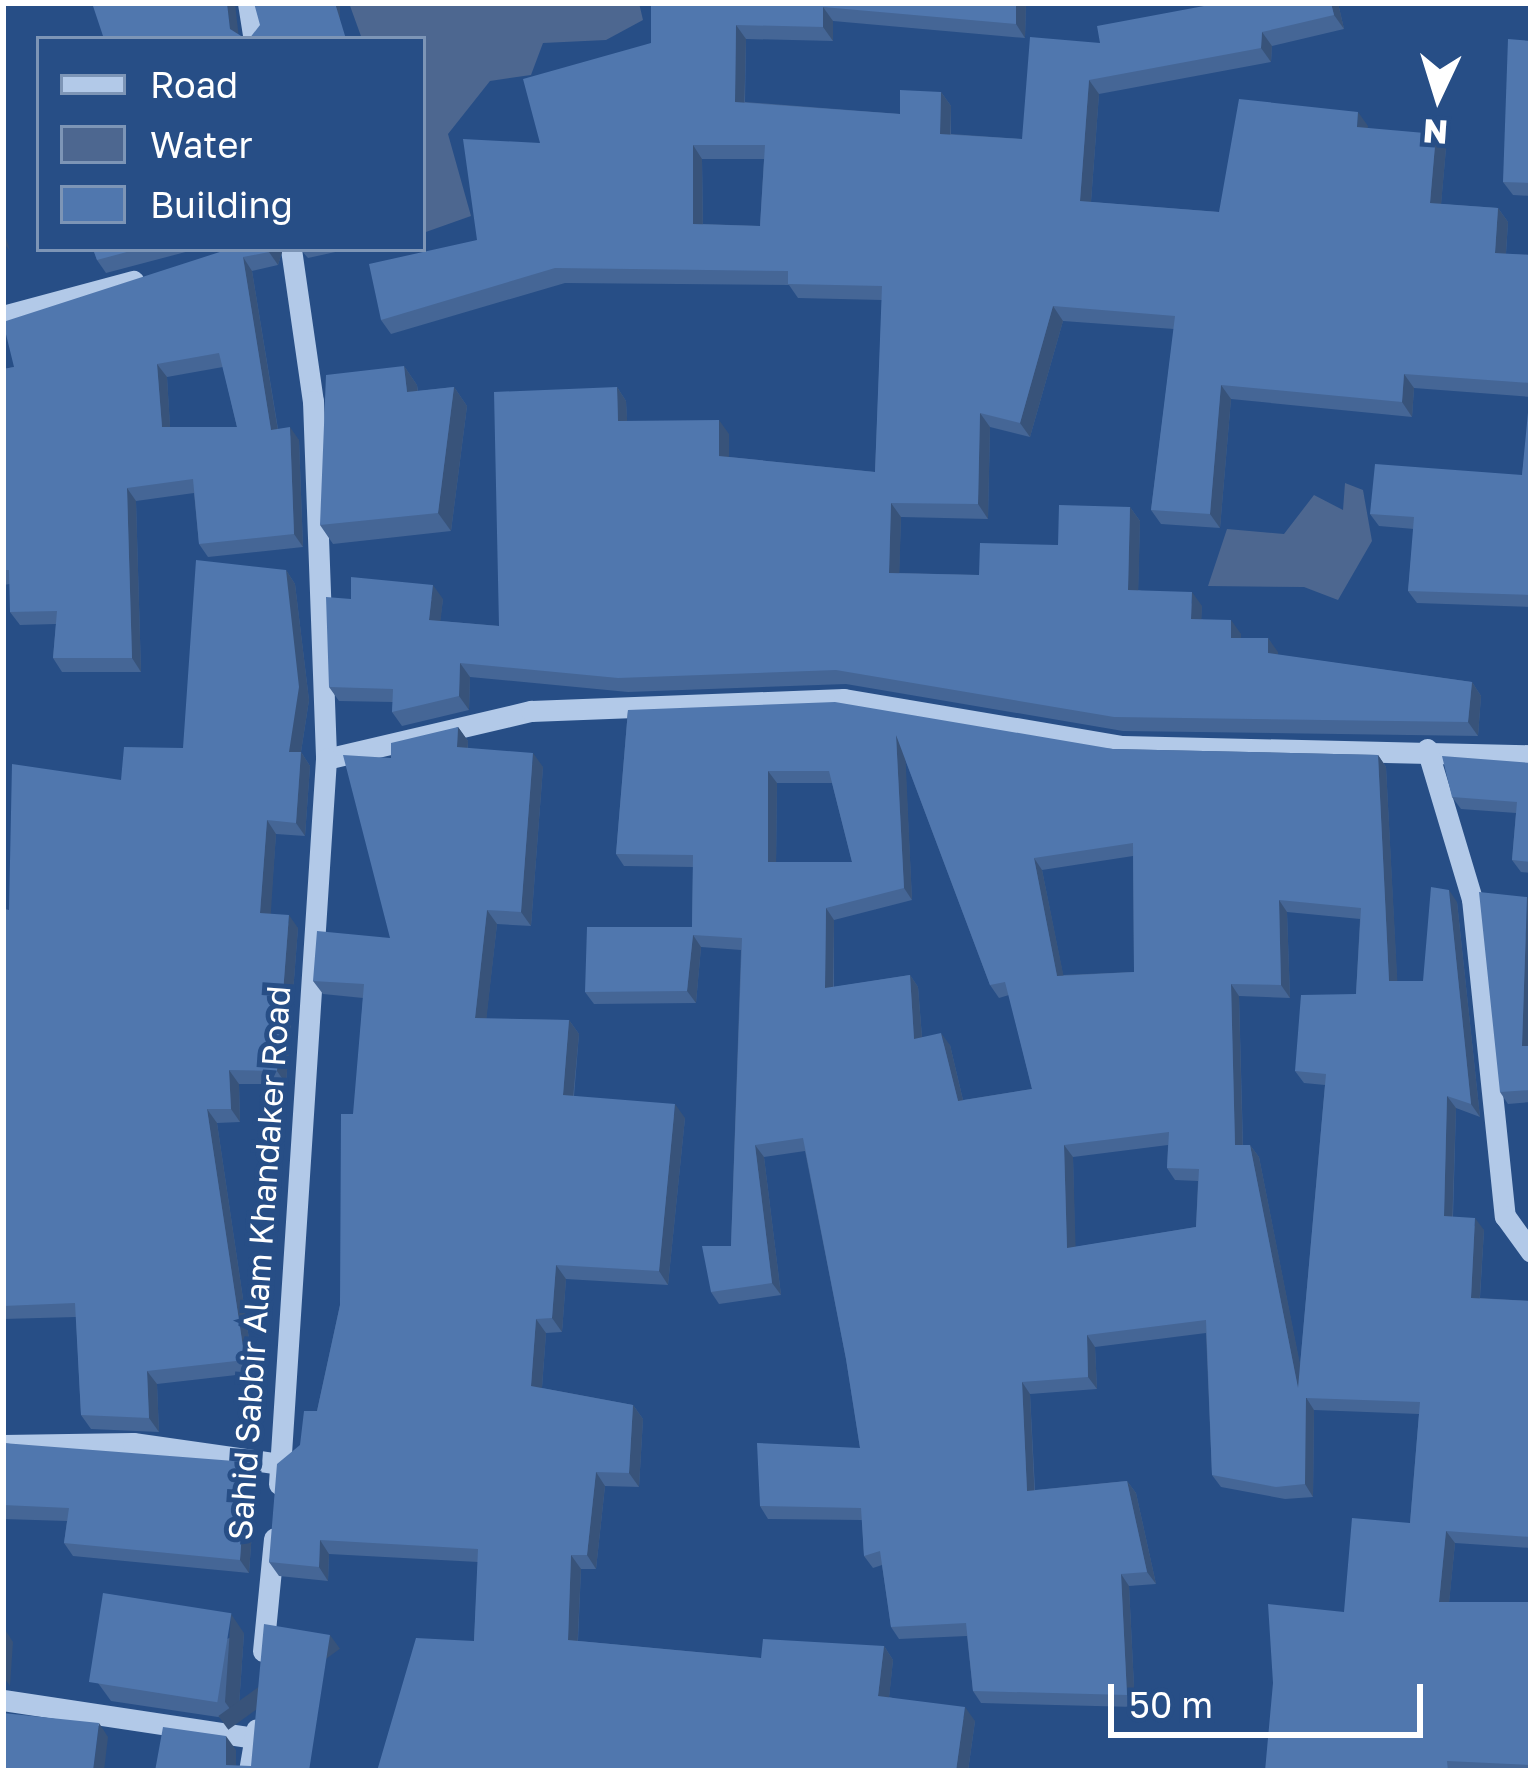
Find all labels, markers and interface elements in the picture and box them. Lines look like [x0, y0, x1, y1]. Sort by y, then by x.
legend [36, 36, 426, 252]
north arrow [1378, 36, 1498, 156]
text: Road [150, 63, 238, 106]
text: N [1422, 112, 1449, 153]
text: Water [150, 123, 252, 166]
text: Building [150, 183, 293, 226]
street label: Sahid Sabbir Alam Khandaker Road [220, 984, 298, 1542]
scale bar [1114, 1660, 1429, 1734]
text: 50 m [1129, 1683, 1213, 1726]

